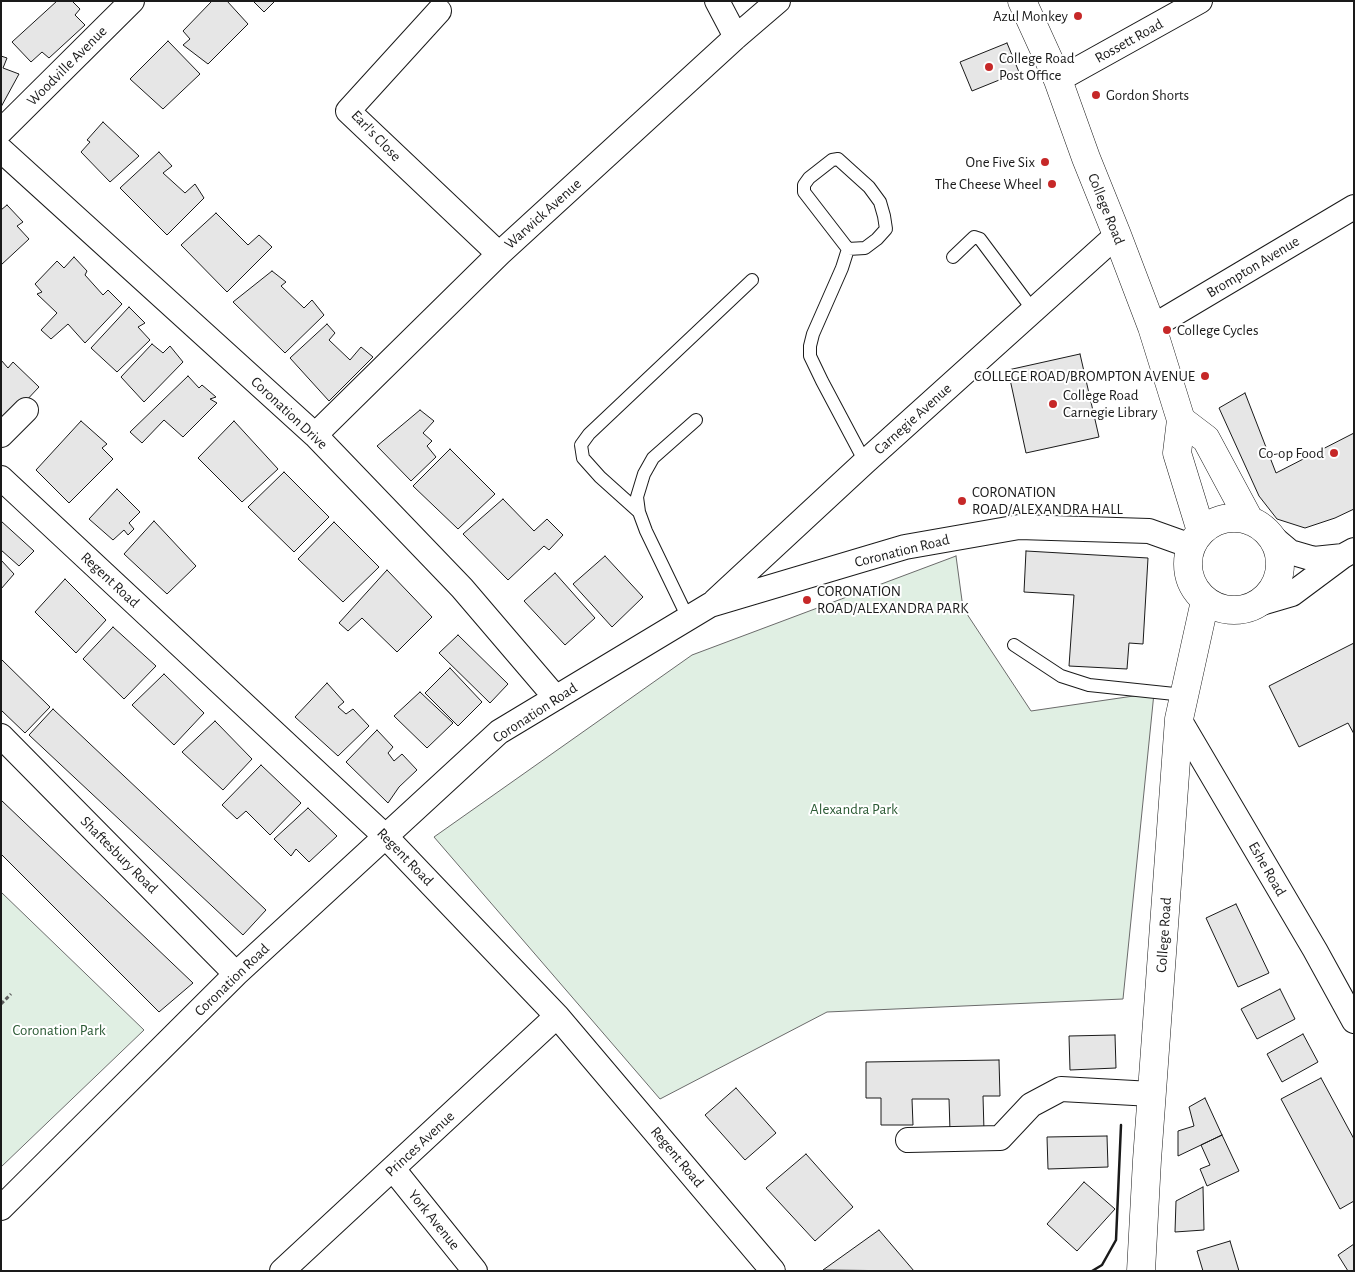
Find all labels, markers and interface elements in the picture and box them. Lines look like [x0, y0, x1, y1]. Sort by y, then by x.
place label: Azul Monkey [993, 7, 1068, 25]
marker: Azul Monkey [1072, 10, 1084, 22]
street label: Rossett Road [1092, 15, 1166, 67]
street label: Woodville Avenue [23, 22, 111, 110]
place label: College Road Post Office [999, 49, 1075, 84]
marker: College Road Post Office [983, 61, 995, 73]
place label: Gordon Shorts [1106, 86, 1189, 104]
marker: Gordon Shorts [1090, 89, 1102, 101]
street label: Earl's Close [347, 107, 405, 165]
place label: One Five Six [965, 153, 1035, 171]
marker: One Five Six [1039, 156, 1051, 168]
street label: College Road [1084, 171, 1128, 247]
street label: Warwick Avenue [501, 175, 585, 253]
place label: The Cheese Wheel [935, 175, 1042, 193]
marker: The Cheese Wheel [1046, 178, 1058, 190]
street label: Brompton Avenue [1203, 232, 1303, 302]
place label: College Cycles [1177, 321, 1259, 339]
marker: College Cycles [1161, 324, 1173, 336]
place label: COLLEGE ROAD/BROMPTON AVENUE [974, 367, 1195, 385]
marker: COLLEGE ROAD/BROMPTON AVENUE [1199, 370, 1211, 382]
street label: Coronation Drive [247, 373, 331, 453]
street label: Carnegie Avenue [871, 380, 955, 458]
place label: College Road Carnegie Library [1063, 386, 1158, 421]
marker: College Road Carnegie Library [1047, 398, 1059, 410]
place label: Co-op Food [1259, 444, 1324, 462]
marker: Co-op Food [1328, 447, 1340, 459]
place label: CORONATION ROAD/ALEXANDRA HALL [972, 483, 1123, 518]
marker: CORONATION ROAD/ALEXANDRA HALL [956, 495, 968, 507]
street label: Coronation Road [853, 531, 951, 571]
street label: Regent Road [77, 548, 143, 612]
place label: CORONATION ROAD/ALEXANDRA PARK [817, 582, 969, 617]
marker: CORONATION ROAD/ALEXANDRA PARK [801, 594, 813, 606]
street label: Coronation Road [489, 679, 581, 747]
park label: Alexandra Park [810, 800, 898, 818]
street label: Shaftesbury Road [77, 813, 161, 897]
street label: Regent Road [373, 824, 437, 890]
street label: Eshe Road [1244, 839, 1290, 899]
street label: College Road [1152, 897, 1176, 973]
street label: Coronation Road [191, 940, 273, 1020]
park label: Coronation Park [12, 1021, 106, 1039]
street label: Princes Avenue [382, 1107, 458, 1181]
street label: Regent Road [646, 1123, 708, 1191]
street label: York Avenue [404, 1186, 464, 1254]

